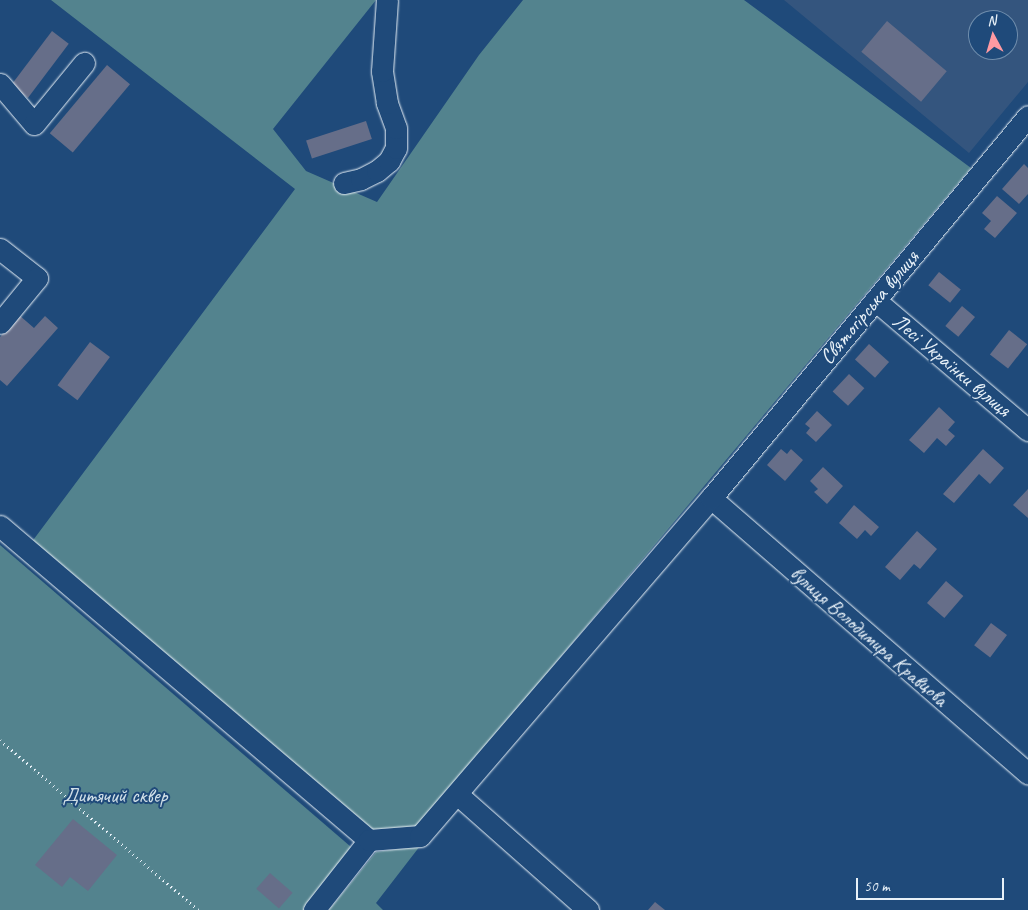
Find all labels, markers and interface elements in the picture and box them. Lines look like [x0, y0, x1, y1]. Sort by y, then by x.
north arrow [968, 10, 1018, 60]
text: N [986, 12, 997, 29]
street label: Святогірська вулиця [814, 245, 924, 369]
street label: Лесі Українки вулиця [887, 308, 1017, 422]
street label: вулиця Володимира Кравцова [785, 560, 953, 712]
park label: Дитячий сквер [62, 782, 168, 808]
scale bar [858, 868, 1006, 900]
text: 50 m [864, 877, 890, 896]

